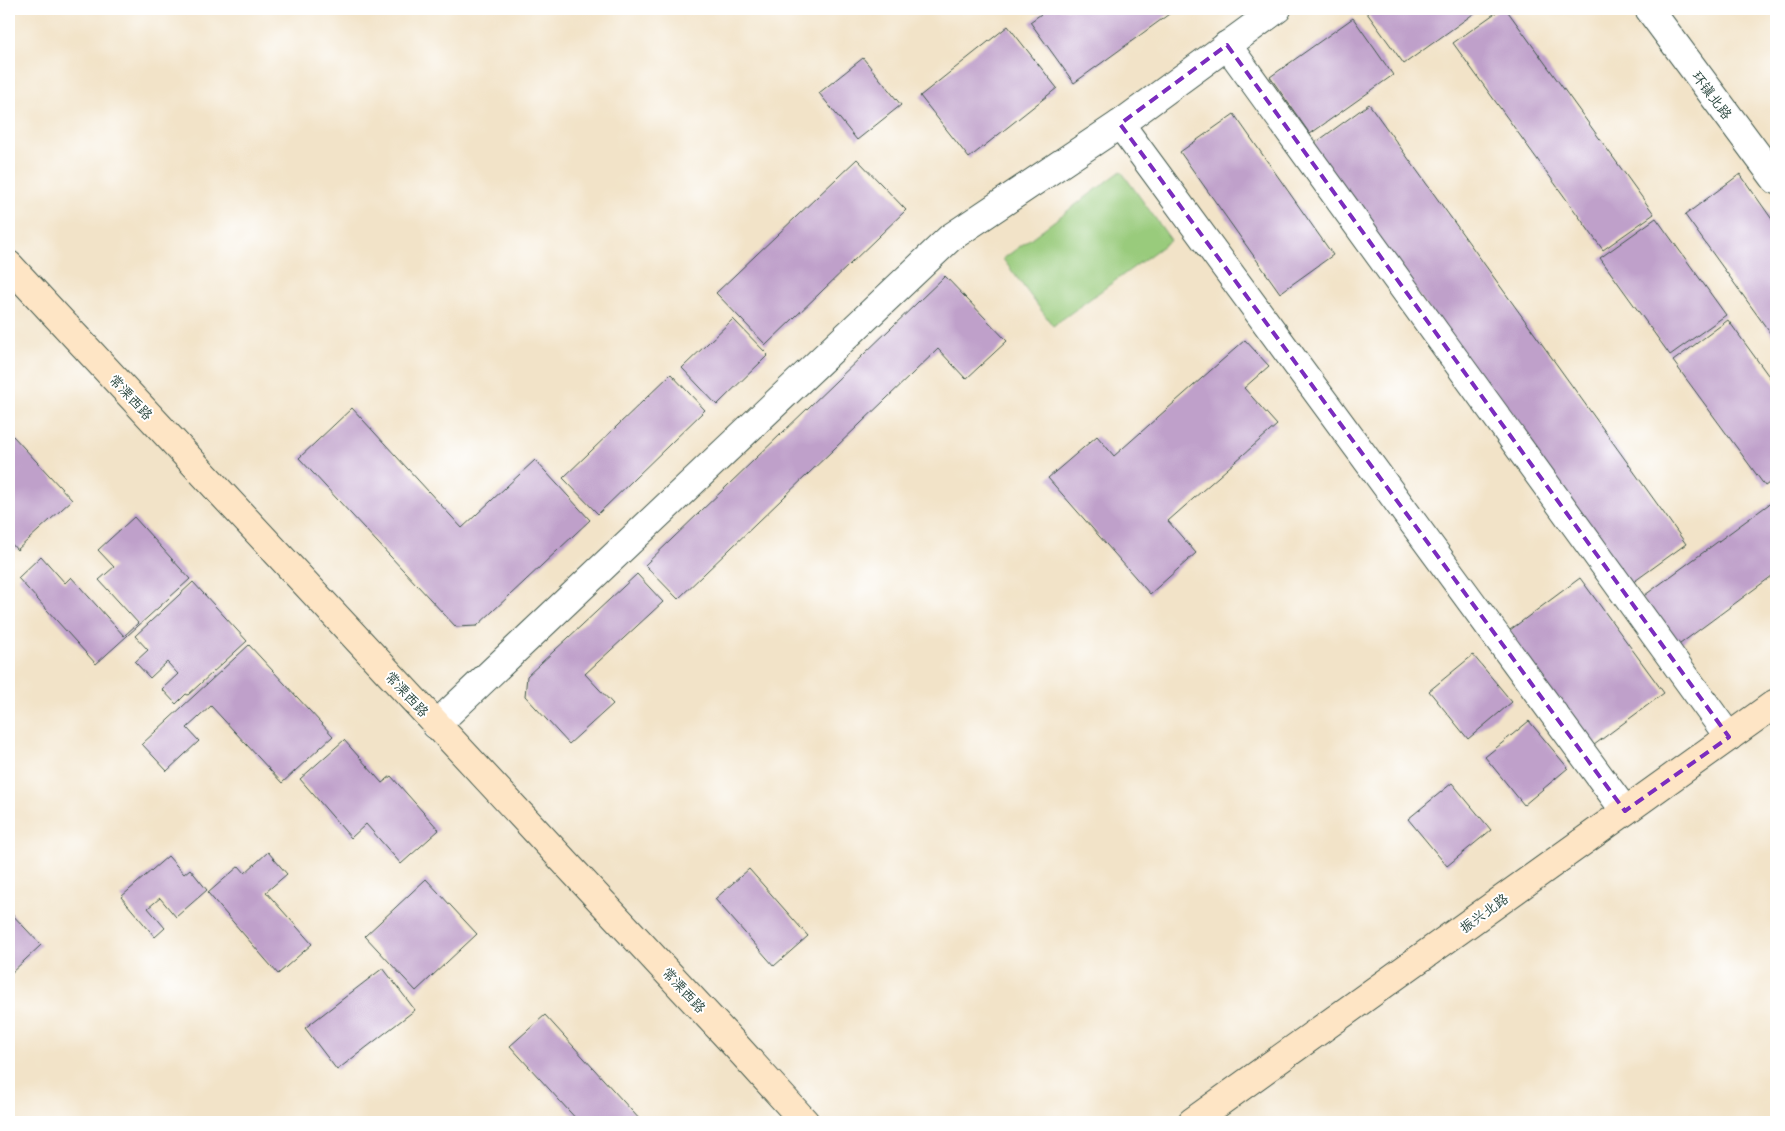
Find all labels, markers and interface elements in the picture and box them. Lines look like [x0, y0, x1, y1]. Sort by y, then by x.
street label: 环镇北路 [1685, 65, 1738, 125]
street label: 常溧西路 [102, 368, 159, 426]
street label: 常溧西路 [378, 665, 435, 723]
street label: 振兴北路 [1454, 887, 1514, 940]
street label: 常溧西路 [655, 961, 712, 1019]

